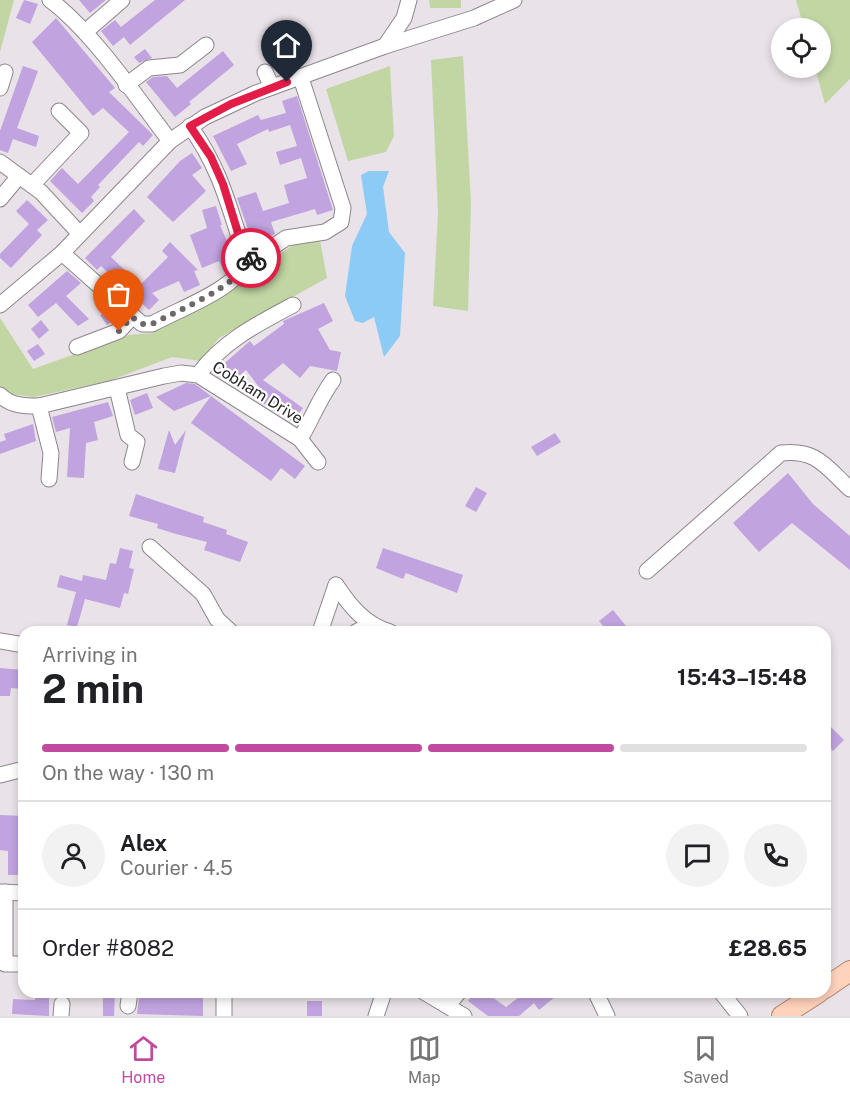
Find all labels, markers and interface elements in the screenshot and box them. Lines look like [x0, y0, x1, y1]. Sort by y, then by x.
map controls [771, 18, 831, 78]
button: locate [771, 18, 831, 78]
pin [261, 20, 312, 82]
icon: home [270, 29, 303, 62]
courier [221, 228, 281, 288]
icon: bike [235, 242, 268, 275]
pin [93, 269, 144, 331]
icon: bag [102, 278, 135, 311]
street label: Cobham Drive [209, 357, 307, 428]
text: Arriving in [42, 643, 137, 667]
text: 15:43–15:48 [677, 664, 807, 690]
text: 2 min [42, 666, 144, 712]
text: On the way · 130 m [42, 761, 214, 785]
button: person [42, 824, 105, 887]
button: chat [666, 824, 729, 887]
button: phone [744, 824, 807, 887]
text: Alex [120, 830, 167, 856]
text: Courier · 4.5 [120, 856, 233, 880]
text: Order #8082 [42, 935, 174, 961]
text: £28.65 [729, 935, 807, 961]
tab: Home [121, 1032, 165, 1087]
tab: Map [408, 1032, 441, 1087]
tab: Saved [683, 1032, 729, 1087]

